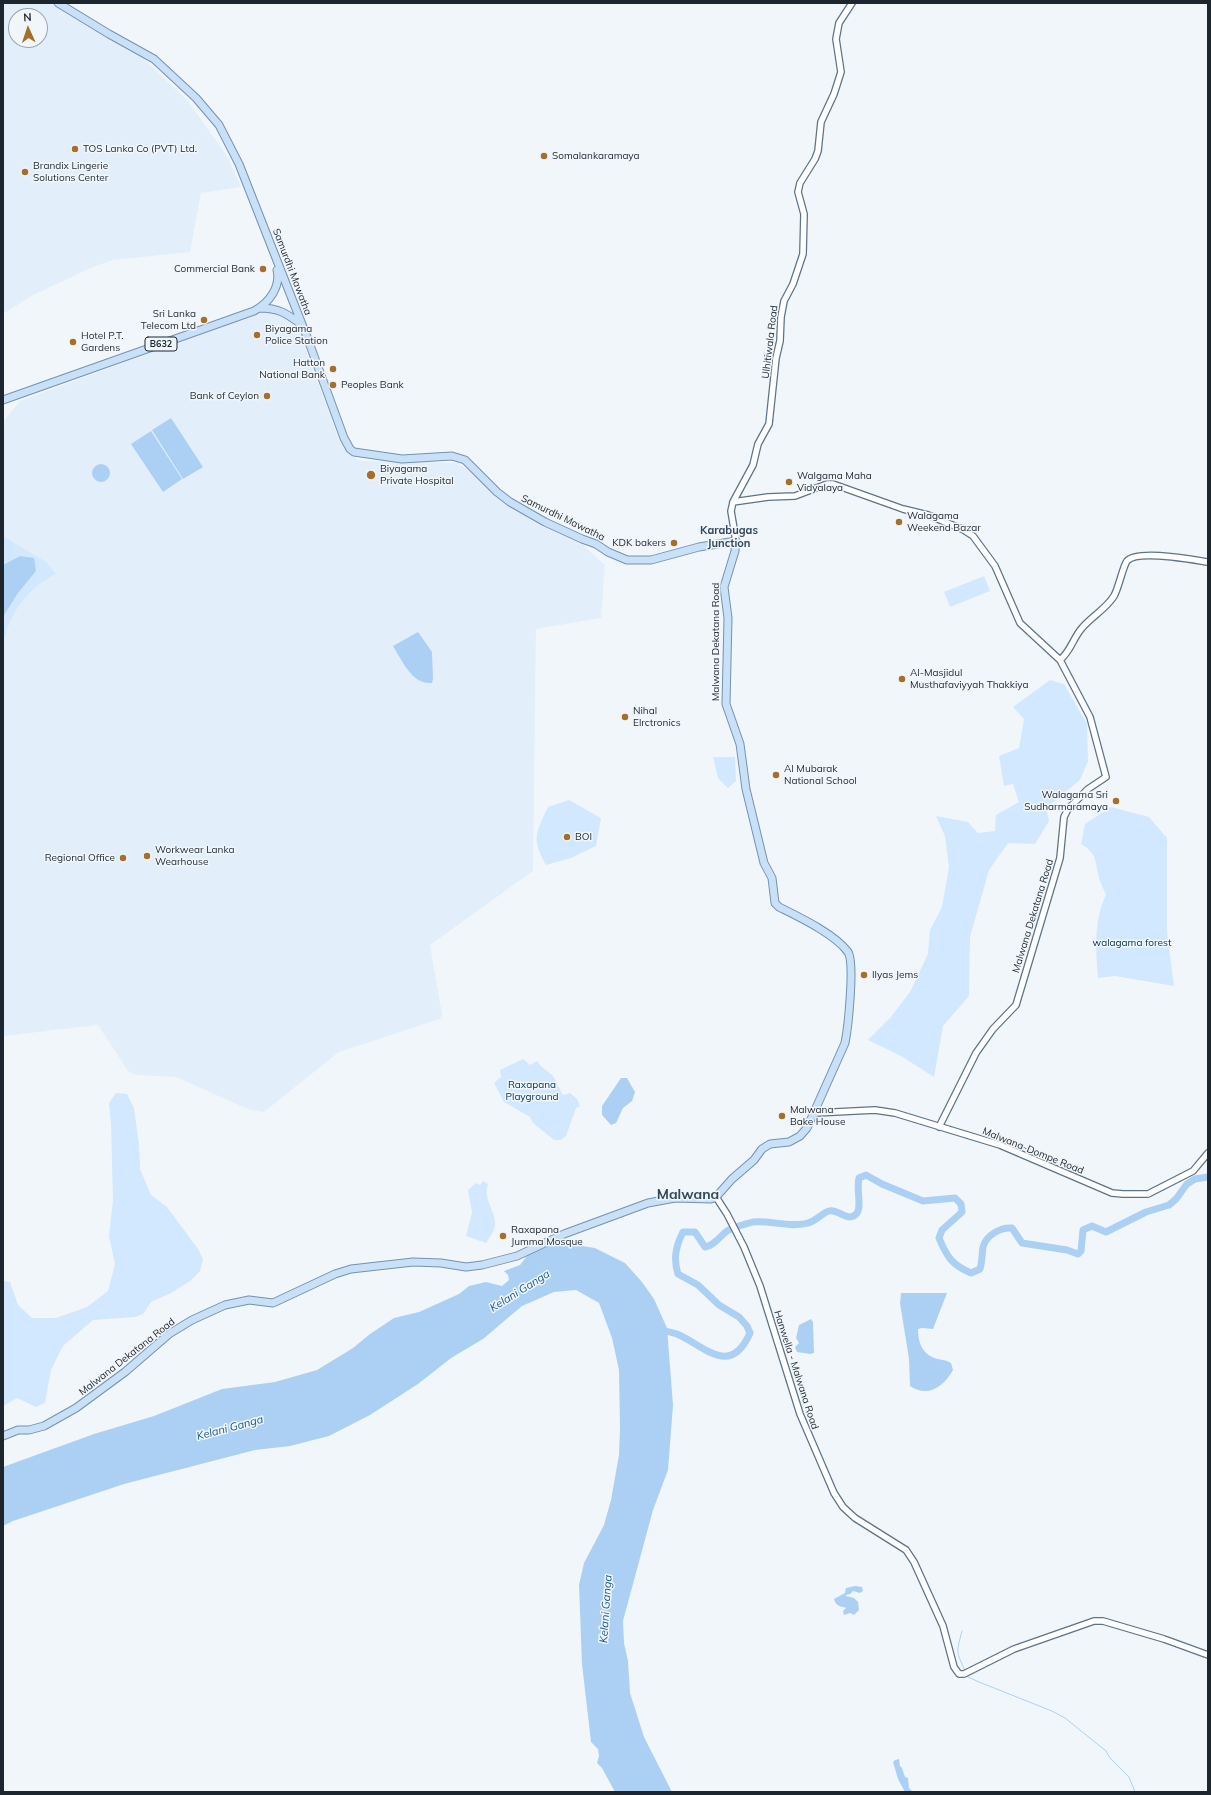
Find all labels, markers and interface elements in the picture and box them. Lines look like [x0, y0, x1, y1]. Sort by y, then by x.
north arrow [8, 8, 48, 48]
text: N [23, 10, 32, 24]
place label: TOS Lanka Co (PVT) Ltd. [83, 143, 197, 155]
marker: TOS Lanka Co (PVT) Ltd. [70, 144, 80, 154]
place label: Somalankaramaya [552, 150, 640, 162]
marker: Somalankaramaya [539, 151, 549, 161]
place label: Brandix Lingerie Solutions Center [33, 160, 108, 184]
marker: Brandix Lingerie Solutions Center [20, 167, 30, 177]
street label: Samurdhi Mawatha [270, 227, 314, 317]
place label: Commercial Bank [174, 263, 255, 275]
marker: Commercial Bank [258, 264, 268, 274]
street label: Ulhitiwala Road [760, 305, 780, 379]
place label: Sri Lanka Telecom Ltd [141, 308, 196, 332]
marker: Sri Lanka Telecom Ltd [199, 315, 209, 325]
place label: Biyagama Police Station [265, 323, 328, 346]
place label: Hotel P.T. Gardens [81, 330, 124, 354]
marker: Biyagama Police Station [252, 330, 262, 340]
marker: Hotel P.T. Gardens [68, 337, 78, 347]
road number: B632 [145, 337, 177, 351]
place label: Hatton National Bank [259, 357, 325, 380]
marker: Hatton National Bank [328, 364, 338, 374]
place label: Peoples Bank [341, 379, 404, 391]
marker: Peoples Bank [328, 380, 338, 390]
place label: Bank of Ceylon [190, 390, 259, 402]
marker: Bank of Ceylon [262, 391, 272, 401]
place label: Biyagama Private Hospital [380, 463, 454, 486]
marker: Biyagama Private Hospital [365, 469, 377, 481]
place label: Walgama Maha Vidyalaya [797, 470, 872, 494]
marker: Walgama Maha Vidyalaya [784, 477, 794, 487]
street label: Samurdhi Mawatha [519, 493, 607, 543]
place label: Walagama Weekend Bazar [907, 510, 981, 534]
marker: Walagama Weekend Bazar [894, 517, 904, 527]
district label: Karabugas Junction [700, 524, 758, 550]
place label: KDK bakers [612, 537, 666, 549]
marker: KDK bakers [669, 538, 679, 548]
street label: Malwana Dekatana Road [710, 583, 722, 701]
place label: Al-Masjidul Musthafaviyyah Thakkiya [910, 667, 1028, 690]
marker: Al-Masjidul Musthafaviyyah Thakkiya [897, 674, 907, 684]
place label: Nihal Elrctronics [633, 705, 681, 728]
marker: Nihal Elrctronics [620, 712, 630, 722]
place label: Al Mubarak National School [784, 763, 857, 786]
marker: Al Mubarak National School [771, 770, 781, 780]
place label: Walagama Sri Sudharmaramaya [1024, 789, 1108, 812]
marker: Walagama Sri Sudharmaramaya [1111, 796, 1121, 806]
place label: BOI [575, 831, 592, 843]
marker: BOI [562, 832, 572, 842]
place label: Workwear Lanka Wearhouse [155, 844, 235, 868]
marker: Workwear Lanka Wearhouse [142, 851, 152, 861]
place label: Regional Office [45, 852, 115, 864]
marker: Regional Office [118, 853, 128, 863]
street label: Malwana Dekatana Road [1010, 858, 1056, 974]
park label: walagama forest [1093, 937, 1171, 949]
place label: Ilyas Jems [872, 969, 918, 981]
marker: Ilyas Jems [859, 970, 869, 980]
park label: Raxapana Playground [505, 1079, 559, 1102]
place label: Malwana Bake House [790, 1104, 845, 1128]
marker: Malwana Bake House [777, 1111, 787, 1121]
street label: Malwana-Dompe Road [981, 1125, 1085, 1177]
district label: Malwana [657, 1187, 719, 1203]
place label: Raxapana Jumma Mosque [511, 1224, 583, 1248]
marker: Raxapana Jumma Mosque [498, 1231, 508, 1241]
water label: Kelani Ganga [488, 1267, 552, 1315]
street label: Hanwella - Malwana Road [771, 1309, 821, 1431]
street label: Malwana Dekatana Road [77, 1316, 177, 1398]
water label: Kelani Ganga [195, 1413, 265, 1443]
water label: Kelani Ganga [597, 1574, 615, 1644]

